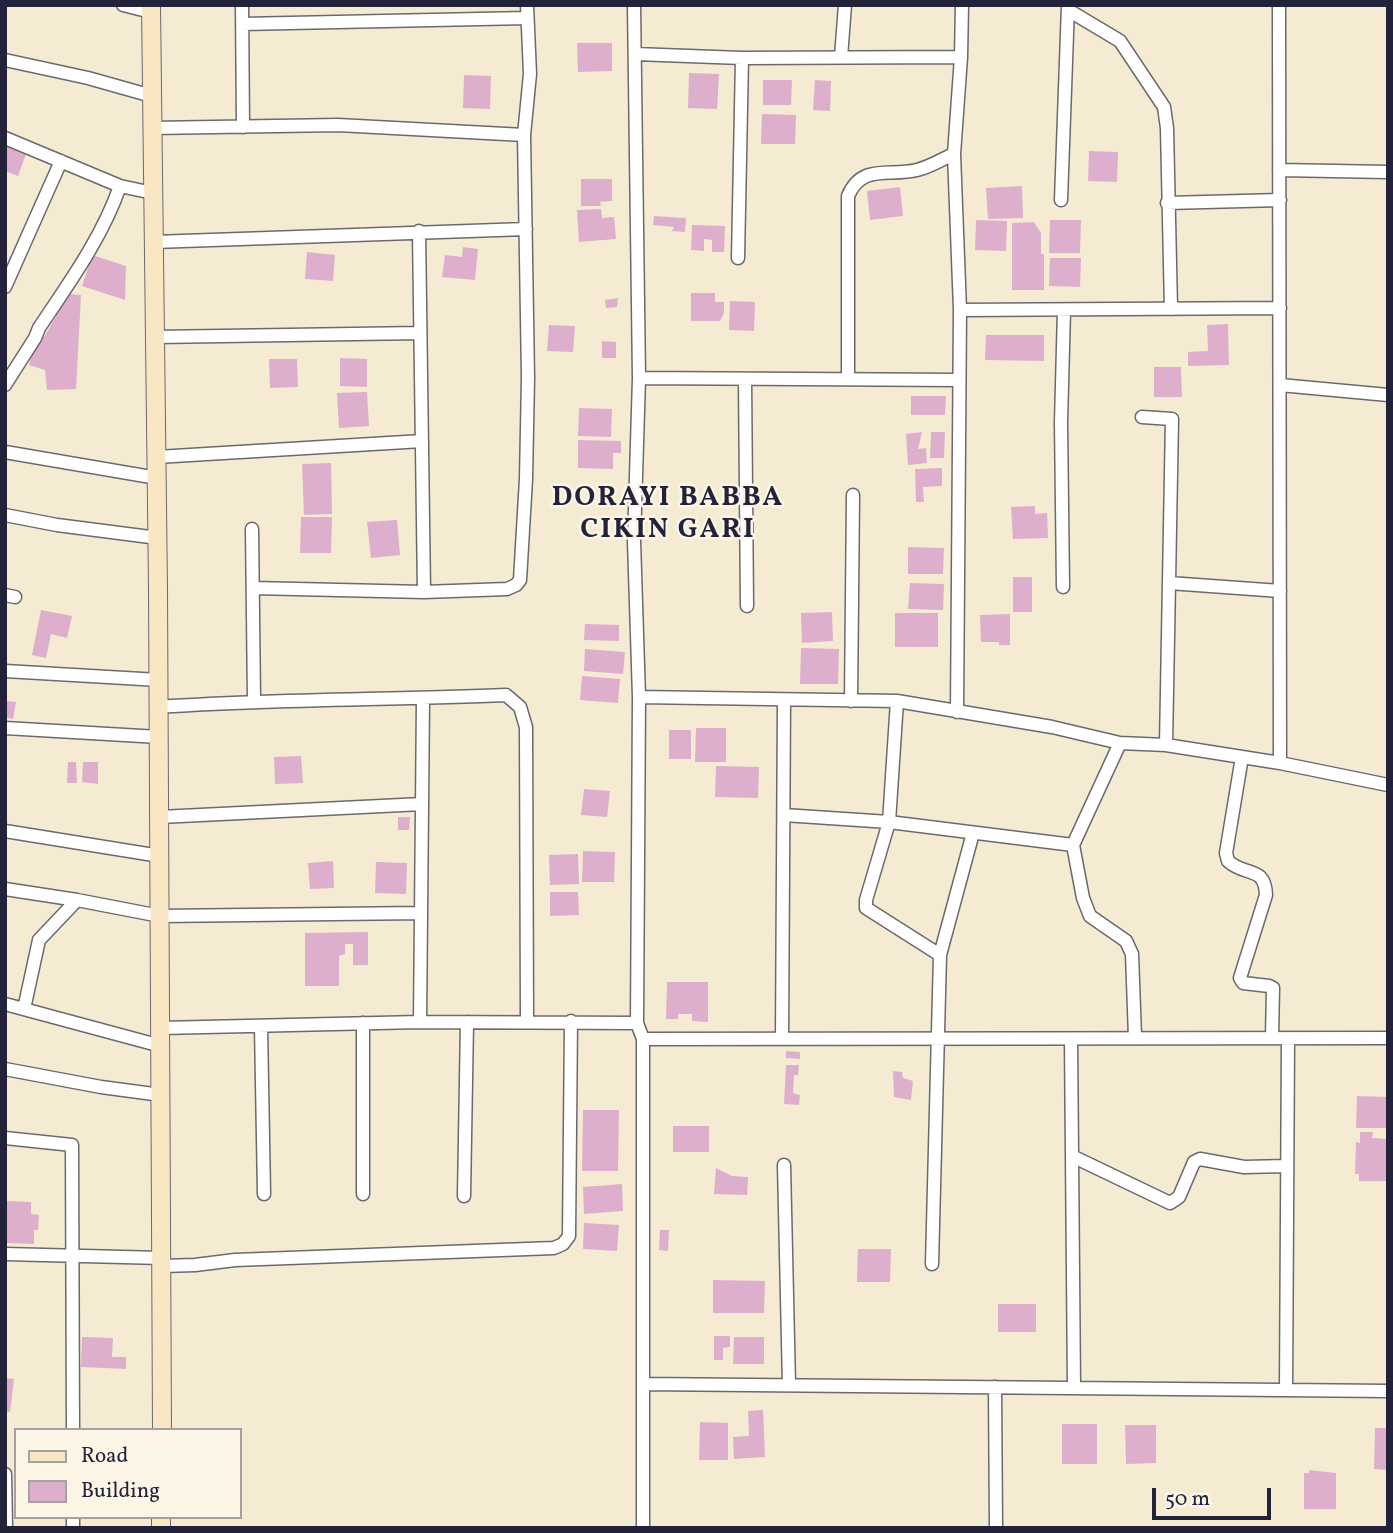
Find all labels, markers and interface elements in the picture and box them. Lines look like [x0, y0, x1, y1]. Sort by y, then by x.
district label: DORAYI BABBA CIKIN GARI [553, 483, 783, 549]
legend [14, 1428, 242, 1519]
text: Road [81, 1442, 128, 1471]
scale bar [1155, 1474, 1274, 1518]
text: Building [81, 1477, 160, 1506]
text: 50 m [1165, 1485, 1210, 1514]

